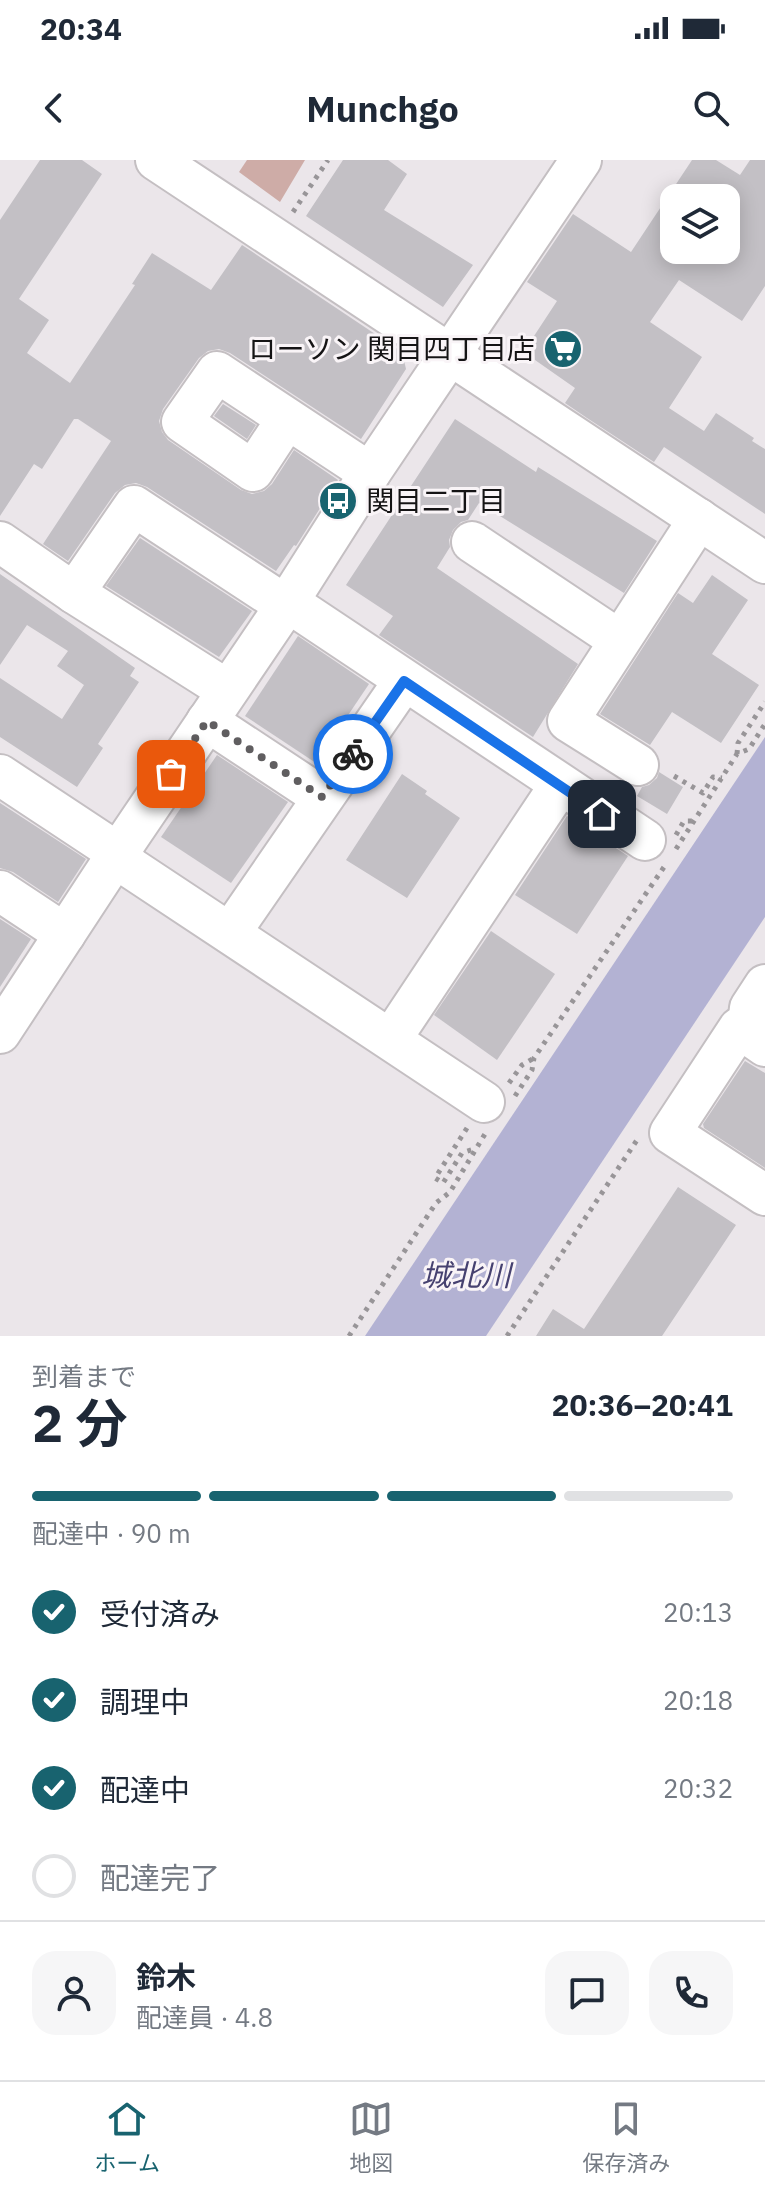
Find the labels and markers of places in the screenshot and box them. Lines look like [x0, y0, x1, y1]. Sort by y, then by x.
supermarket icon: ローソン 関目四丁目店 [542, 328, 584, 370]
place label: ローソン 関目四丁目店 [248, 330, 535, 367]
bus stop icon: 関目二丁目 [317, 480, 359, 522]
place label: 関目二丁目 [366, 482, 506, 519]
pin [137, 740, 205, 808]
pin [568, 780, 636, 848]

